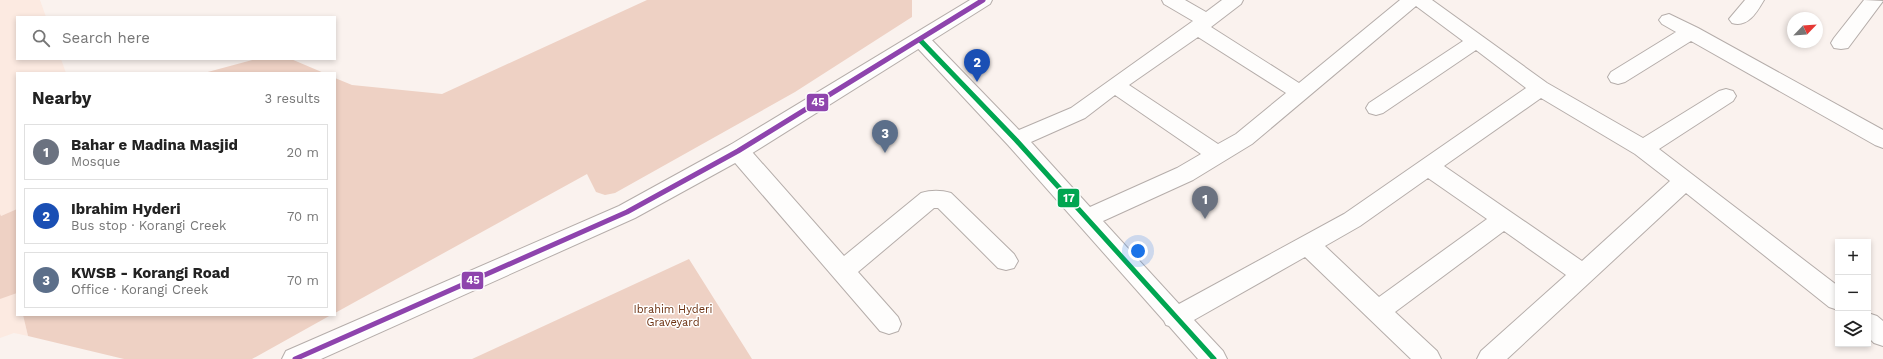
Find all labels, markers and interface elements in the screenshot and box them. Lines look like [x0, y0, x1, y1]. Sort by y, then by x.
north arrow [1787, 12, 1823, 48]
search box [16, 16, 336, 60]
icon: search [30, 27, 52, 49]
text: Search here [62, 29, 150, 47]
pin: 2 [964, 49, 990, 82]
text: Nearby [32, 88, 91, 108]
text: 3 results [265, 91, 320, 106]
line badge: 45 [806, 93, 829, 112]
text: 45 [811, 96, 825, 109]
pin: 3 [872, 120, 898, 153]
text: Bahar e Madina Masjid [71, 136, 238, 154]
text: 1 [43, 145, 49, 160]
text: 20 m [287, 145, 319, 160]
text: Mosque [71, 154, 120, 169]
pin: 1 [1192, 186, 1218, 219]
line badge: 17 [1057, 188, 1080, 208]
text: 17 [1063, 192, 1075, 205]
text: Ibrahim Hyderi [71, 200, 181, 218]
text: 2 [42, 209, 50, 224]
text: 70 m [287, 209, 319, 224]
text: Bus stop · Korangi Creek [71, 218, 226, 233]
map controls [1835, 239, 1871, 347]
button: + [1835, 239, 1871, 275]
your location [1128, 241, 1148, 261]
text: KWSB - Korangi Road [71, 264, 230, 282]
line badge: 45 [461, 271, 484, 290]
text: 3 [42, 273, 50, 288]
text: 70 m [287, 273, 319, 288]
text: 45 [466, 274, 480, 287]
button: − [1835, 275, 1871, 311]
text: Office · Korangi Creek [71, 282, 209, 297]
park label: Ibrahim Hyderi Graveyard [633, 303, 713, 329]
button: layers [1835, 311, 1871, 347]

